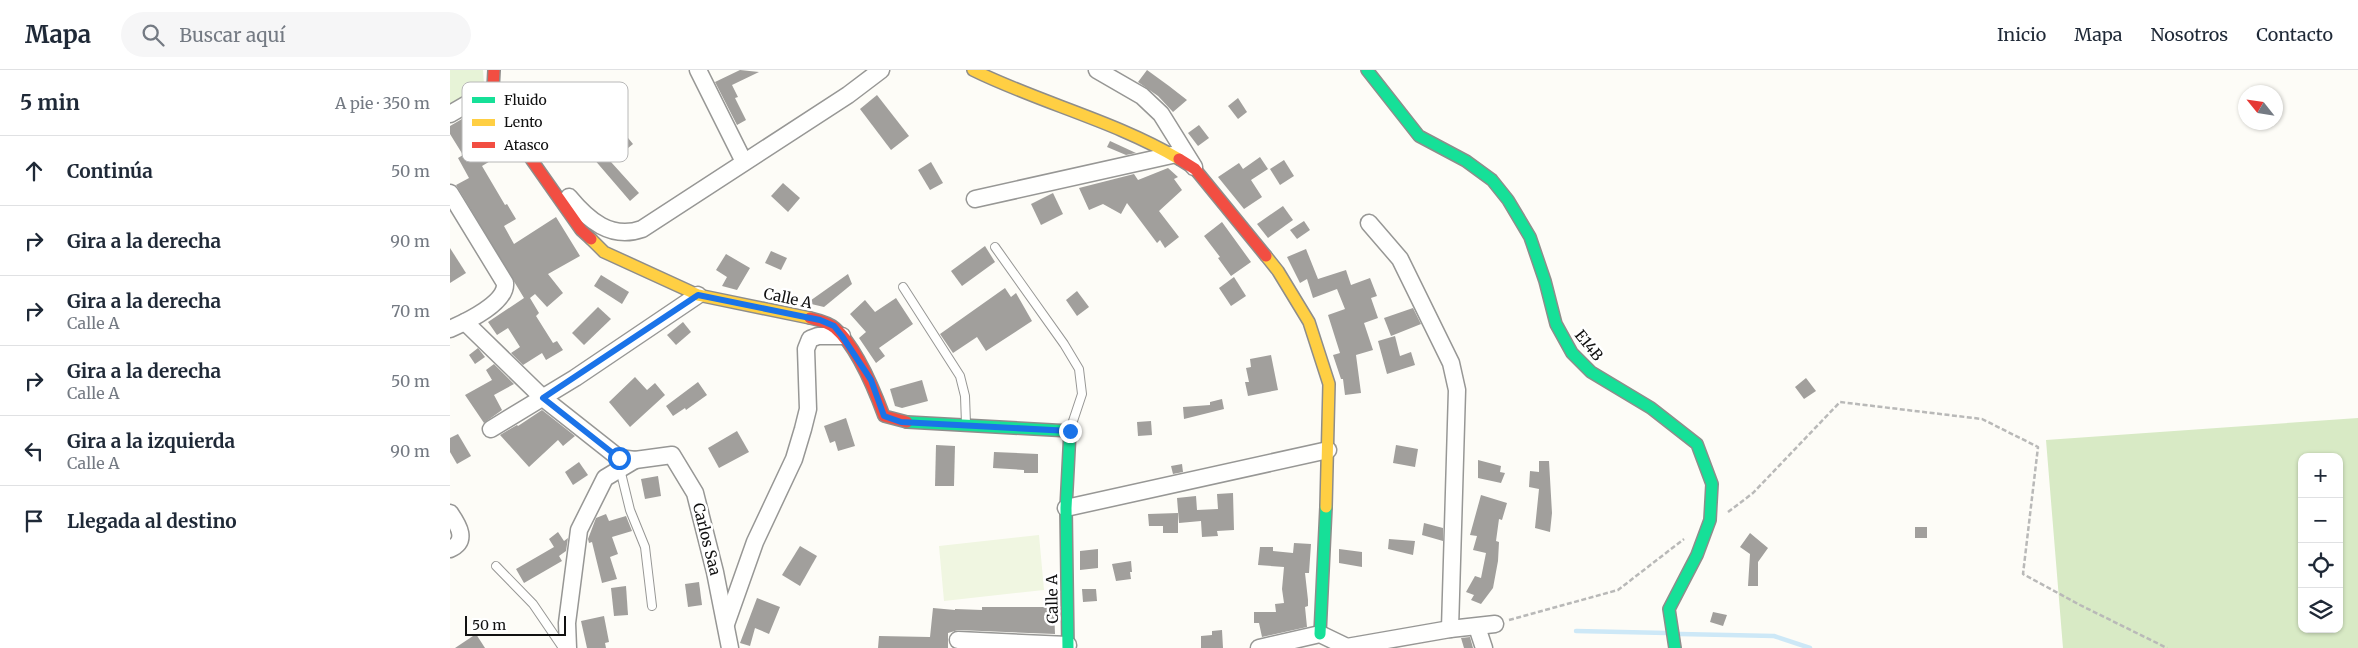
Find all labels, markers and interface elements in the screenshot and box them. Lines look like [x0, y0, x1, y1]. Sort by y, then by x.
search box [121, 12, 471, 57]
text: Mapa [25, 19, 91, 50]
icon: search [139, 21, 167, 49]
text: Buscar aquí [179, 23, 285, 47]
text: Inicio [1997, 23, 2046, 46]
text: Mapa [2074, 23, 2123, 46]
text: Nosotros [2151, 23, 2228, 46]
text: Contacto [2256, 23, 2333, 46]
legend [462, 82, 628, 162]
north arrow [2238, 85, 2283, 130]
text: 5 min [20, 89, 80, 116]
text: Fluido [504, 91, 547, 109]
text: A pie · 350 m [335, 93, 430, 113]
text: Lento [504, 113, 543, 131]
text: Atasco [503, 136, 549, 154]
icon: ahead [20, 157, 48, 185]
text: Continúa [67, 159, 153, 183]
text: 50 m [391, 161, 430, 181]
icon: right [20, 227, 48, 255]
text: Gira a la derecha [67, 229, 221, 253]
text: 90 m [390, 231, 430, 251]
street label: Calle A [762, 284, 814, 313]
text: Gira a la derecha [67, 289, 221, 313]
icon: right [20, 297, 48, 325]
text: 70 m [391, 301, 430, 321]
text: Calle A [67, 313, 120, 333]
street label: E14B [1571, 326, 1607, 364]
text: Gira a la derecha [67, 359, 221, 383]
icon: right [20, 367, 48, 395]
text: 50 m [391, 371, 430, 391]
text: Calle A [67, 383, 120, 403]
route end [1059, 420, 1082, 443]
text: Gira a la izquierda [67, 429, 235, 453]
icon: left [20, 437, 48, 465]
text: 90 m [390, 441, 430, 461]
route start [608, 447, 631, 470]
text: Calle A [67, 453, 120, 473]
map controls [2298, 453, 2343, 633]
button: + [2298, 453, 2343, 498]
button: − [2298, 498, 2343, 543]
street label: Carlos Saa [689, 501, 725, 577]
icon: arrive [20, 507, 48, 535]
text: Llegada al destino [67, 509, 237, 533]
button: locate [2298, 543, 2343, 588]
street label: Calle A [1042, 574, 1062, 624]
button: layers [2298, 588, 2343, 633]
scale bar [465, 613, 566, 636]
text: 50 m [472, 616, 506, 634]

